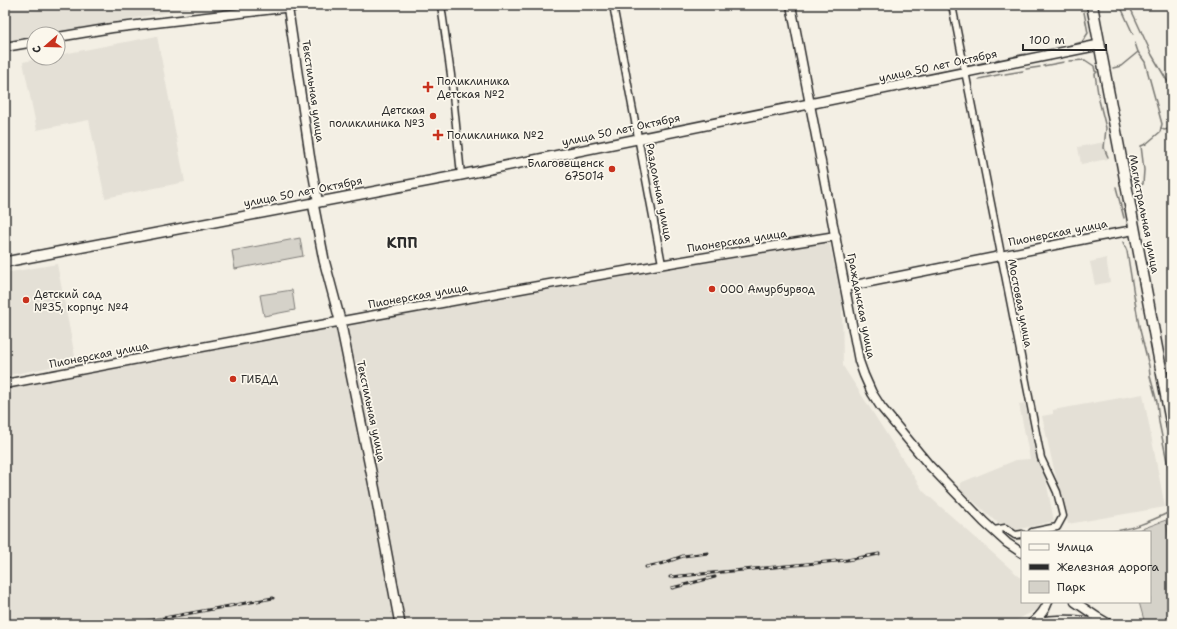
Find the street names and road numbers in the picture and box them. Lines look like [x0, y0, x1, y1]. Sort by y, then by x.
street label: Текстильная улица [298, 39, 328, 143]
street label: улица 50 лет Октября [877, 46, 999, 86]
street label: улица 50 лет Октября [560, 110, 682, 150]
street label: Раздольная улица [642, 142, 676, 242]
street label: Магистральная улица [1125, 153, 1163, 275]
street label: улица 50 лет Октября [242, 173, 364, 211]
street label: Пионерская улица [1007, 216, 1109, 250]
street label: Пионерская улица [686, 226, 788, 256]
street label: Гражданская улица [843, 252, 879, 360]
street label: Мостовая улица [1004, 257, 1036, 349]
street label: Пионерская улица [367, 280, 469, 312]
street label: Пионерская улица [48, 338, 150, 372]
street label: Текстильная улица [353, 359, 389, 463]

